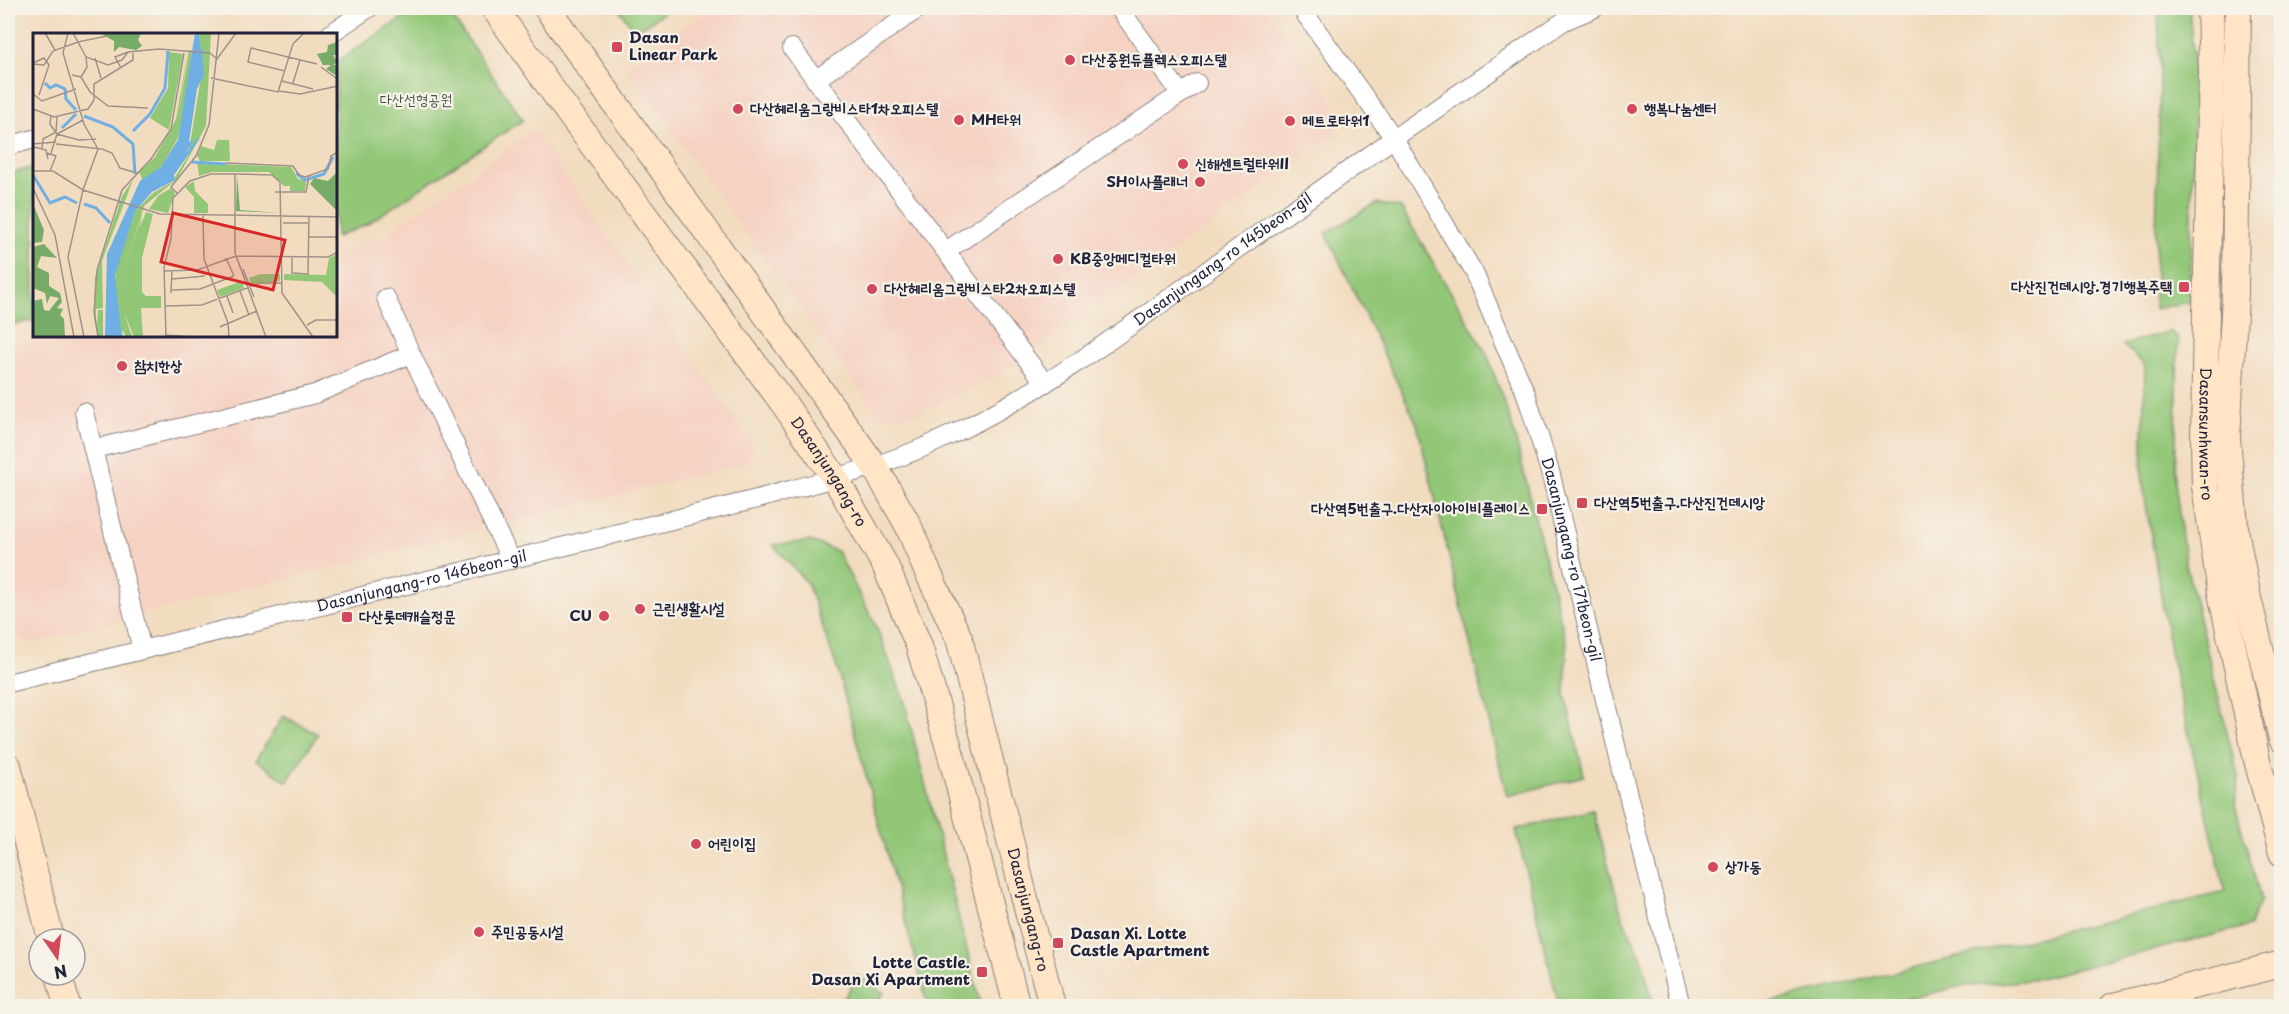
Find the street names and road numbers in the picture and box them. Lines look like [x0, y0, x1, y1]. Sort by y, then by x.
street label: Dasanjungang-ro 145beon-gil [1128, 186, 1316, 331]
street label: Dasansunhwan-ro [2194, 367, 2220, 502]
street label: Dasanjungang-ro [786, 411, 874, 531]
street label: Dasanjungang-ro 171beon-gil [1536, 454, 1608, 664]
street label: Dasanjungang-ro 146beon-gil [314, 543, 529, 617]
street label: Dasanjungang-ro [1002, 845, 1056, 974]

